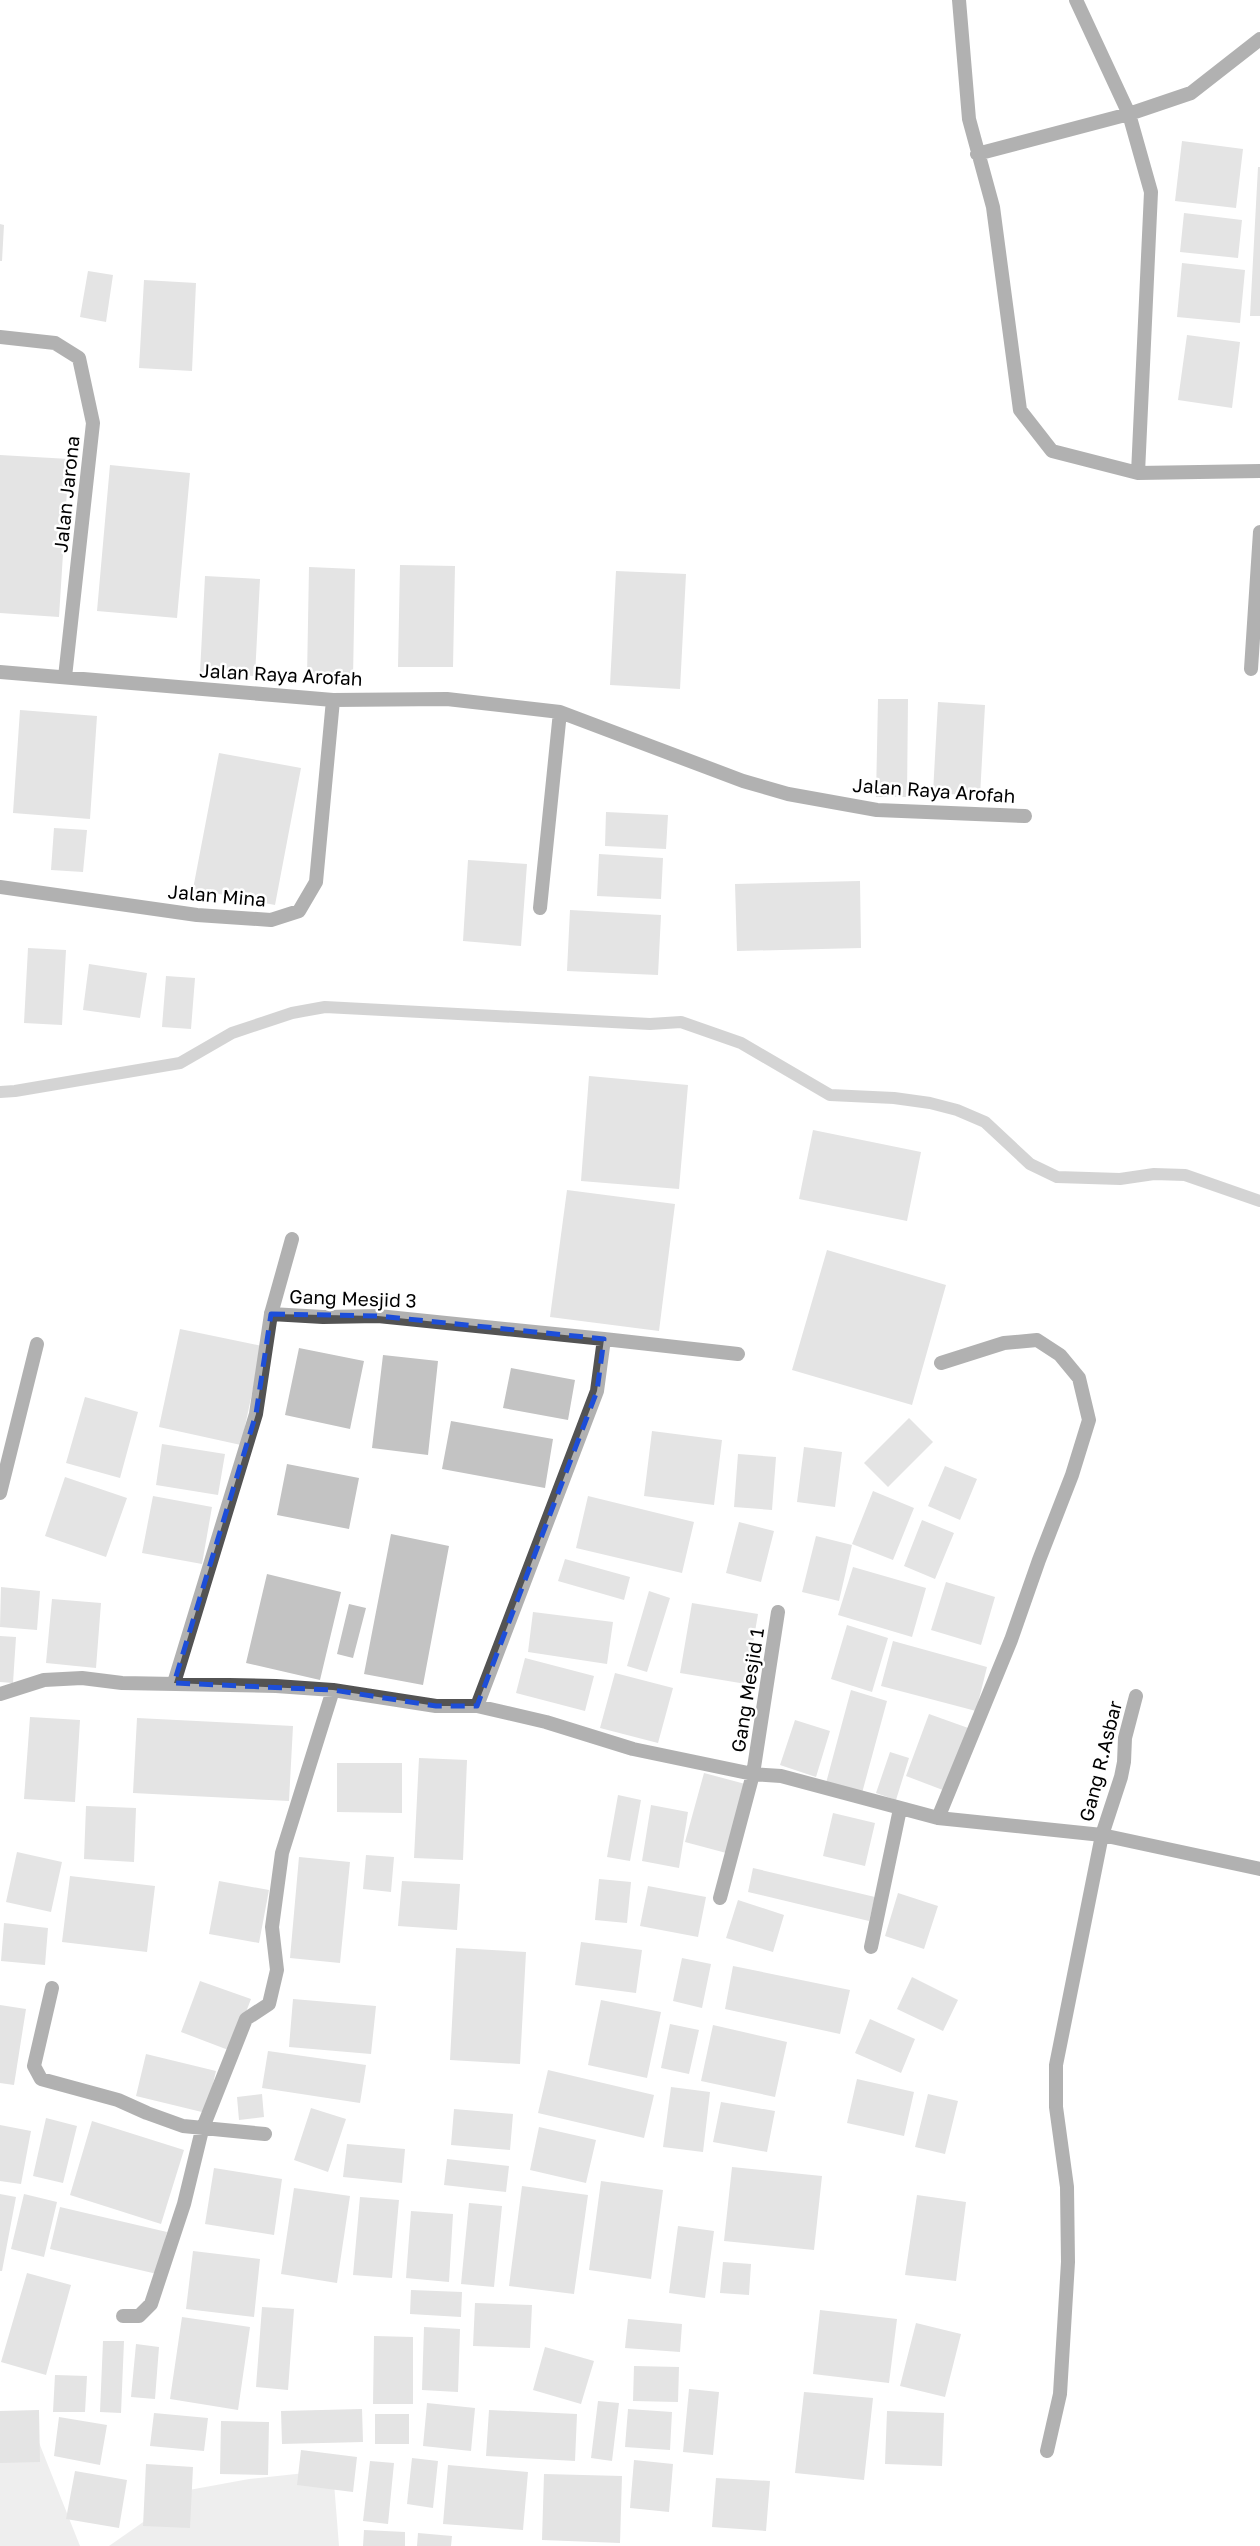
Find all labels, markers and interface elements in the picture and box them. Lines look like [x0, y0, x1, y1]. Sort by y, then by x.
street label: Jalan Jarona [48, 435, 84, 553]
street label: Jalan Raya Arofah [199, 658, 363, 690]
street label: Jalan Raya Arofah [852, 773, 1016, 807]
street label: Jalan Mina [167, 879, 267, 911]
street label: Gang Mesjid 3 [289, 1284, 417, 1312]
street label: Gang Mesjid 1 [726, 1626, 768, 1754]
street label: Gang R.Asbar [1074, 1698, 1126, 1824]

